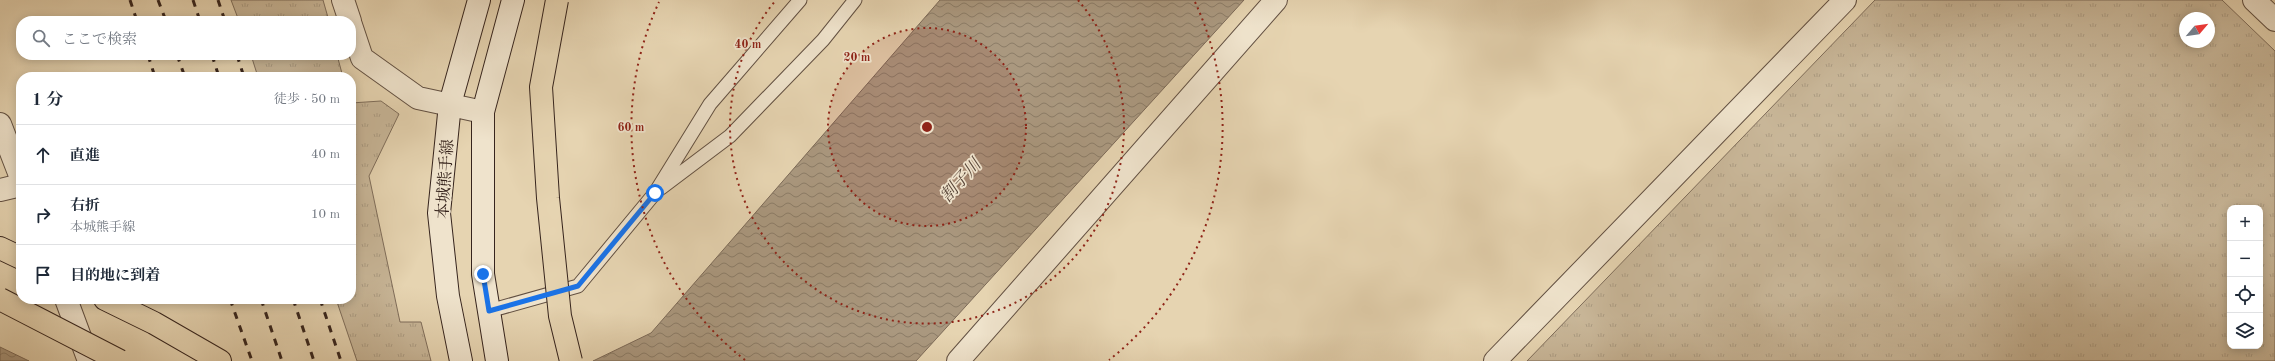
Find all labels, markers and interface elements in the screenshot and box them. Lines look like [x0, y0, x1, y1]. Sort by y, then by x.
north arrow [2179, 12, 2215, 48]
search box [16, 16, 356, 60]
icon: search [30, 27, 52, 49]
text: ここで検索 [62, 33, 137, 48]
text: 40 m [735, 39, 762, 51]
text: 20 m [844, 52, 871, 64]
text: 1 分 [32, 92, 64, 109]
text: 徒歩 · 50 m [274, 93, 340, 106]
centre of rings [920, 120, 934, 134]
text: 60 m [618, 122, 645, 134]
street label: 本城熊手線 [433, 139, 457, 220]
icon: ahead [32, 144, 54, 166]
text: 40 m [311, 148, 340, 161]
text: 直進 [70, 149, 100, 164]
water label: 割子川 [936, 154, 986, 206]
route start [646, 184, 664, 202]
text: 右折 [70, 199, 100, 214]
icon: right [32, 204, 54, 226]
map controls [2227, 205, 2263, 349]
button: + [2227, 205, 2263, 241]
text: 10 m [311, 208, 340, 221]
text: 本城熊手線 [70, 221, 135, 234]
button: − [2227, 241, 2263, 277]
icon: arrive [32, 264, 54, 286]
route end [474, 265, 492, 283]
text: 目的地に到着 [70, 269, 160, 284]
button: locate [2227, 277, 2263, 313]
button: layers [2227, 313, 2263, 349]

